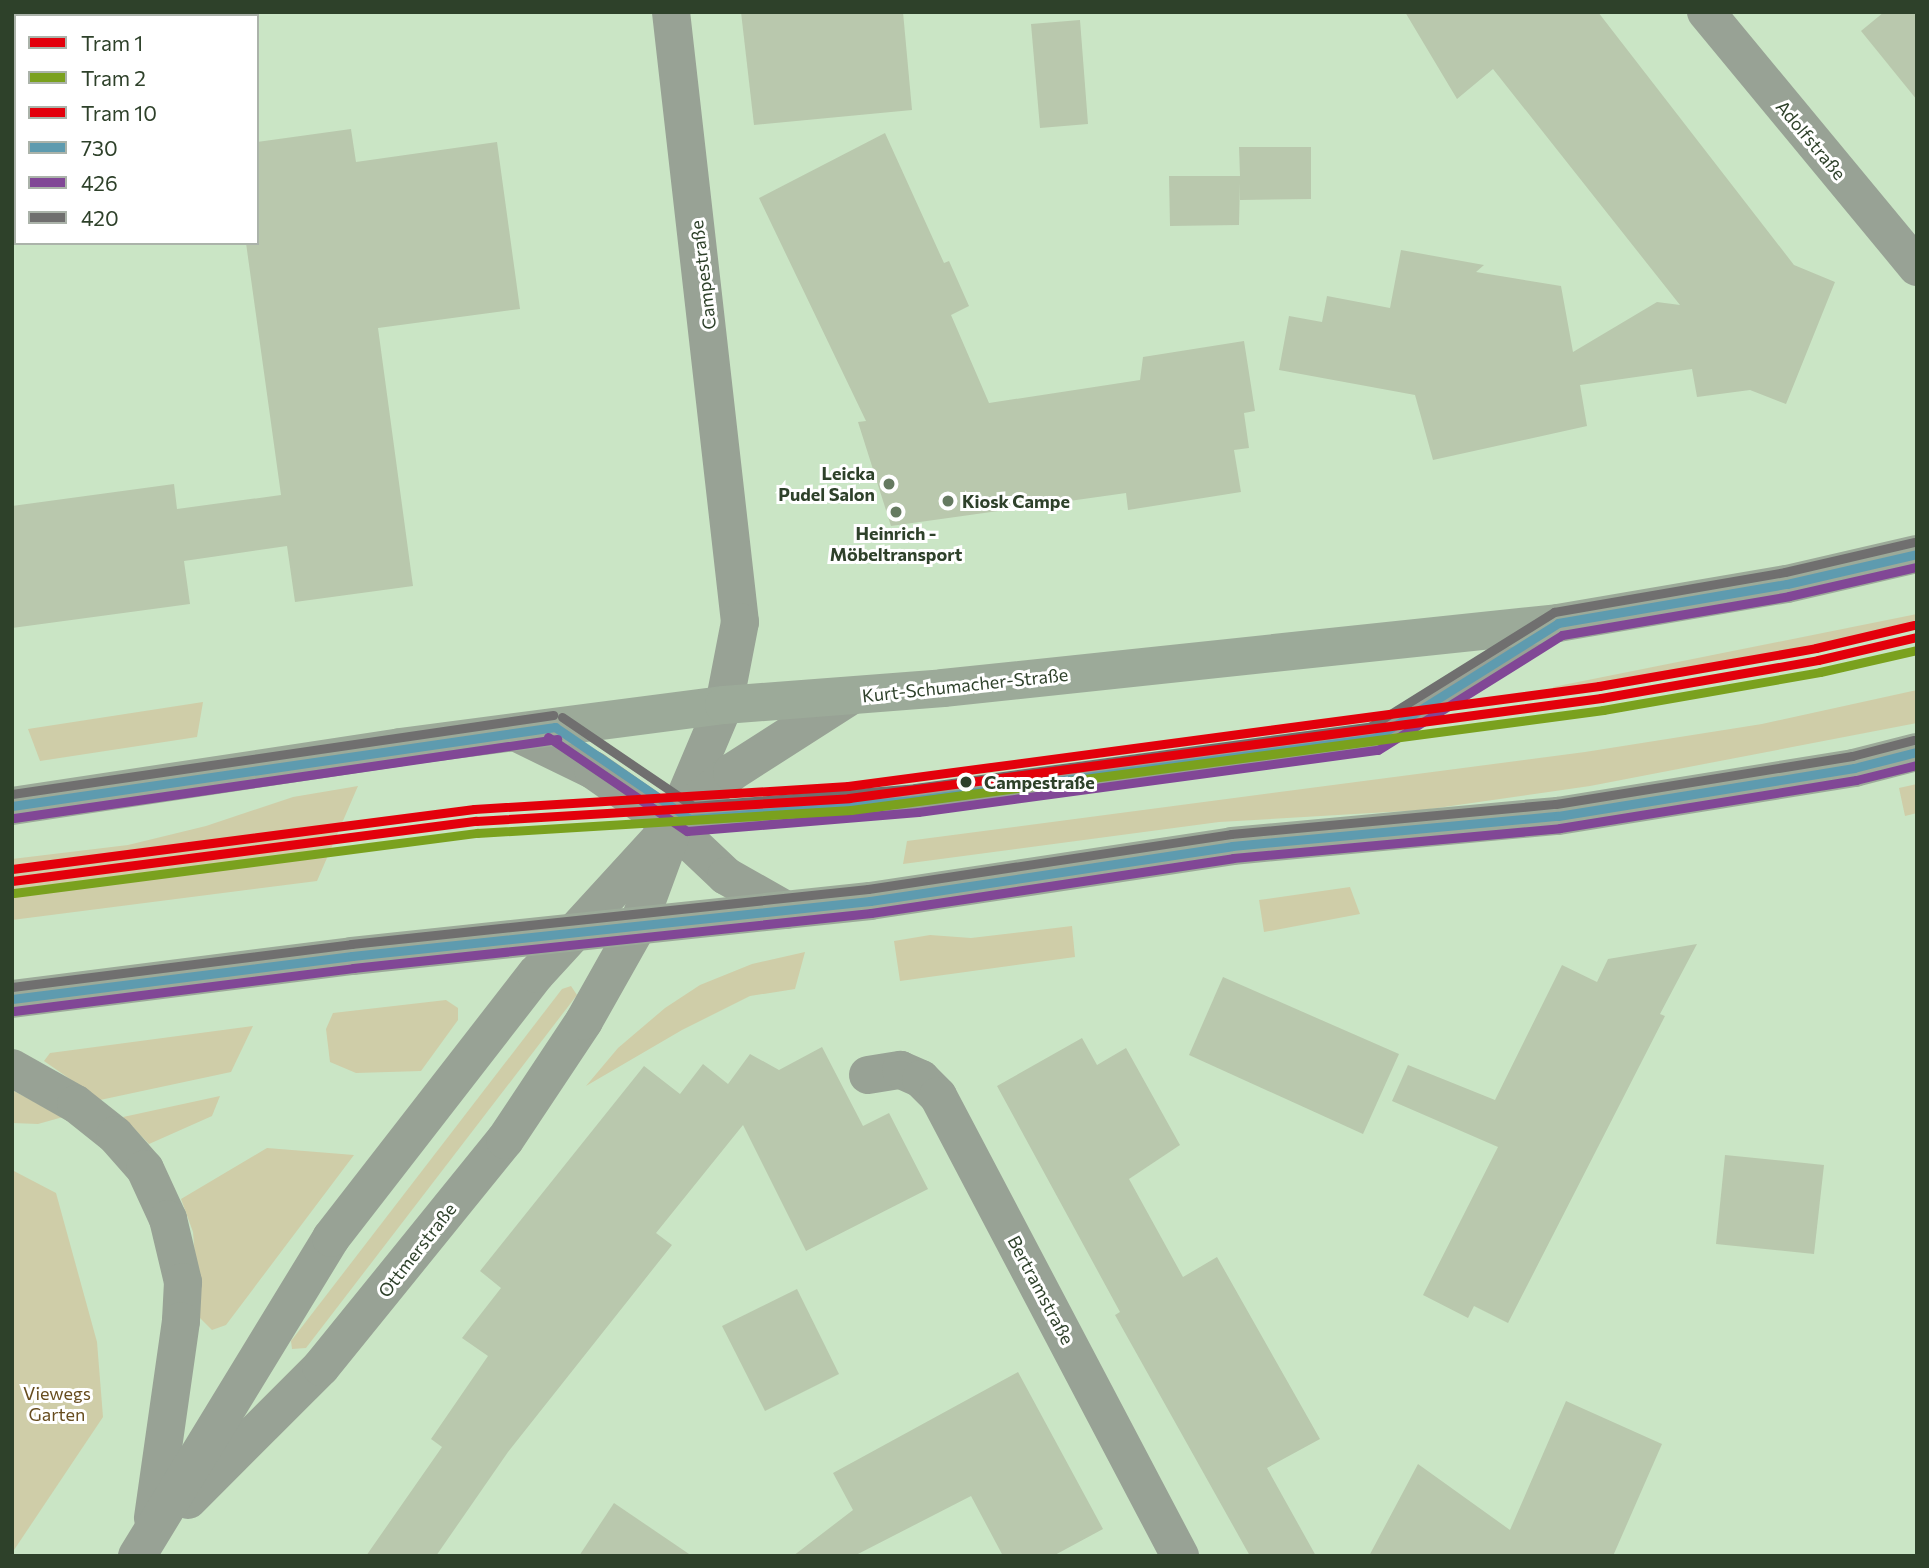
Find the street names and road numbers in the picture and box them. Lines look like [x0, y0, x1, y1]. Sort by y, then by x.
street label: Adolfstraße [1772, 96, 1850, 184]
street label: Campestraße [686, 219, 720, 331]
street label: Kurt-Schumacher-Straße [861, 663, 1069, 707]
street label: Ottmerstraße [373, 1198, 461, 1302]
street label: Bertramstraße [1003, 1232, 1079, 1348]

